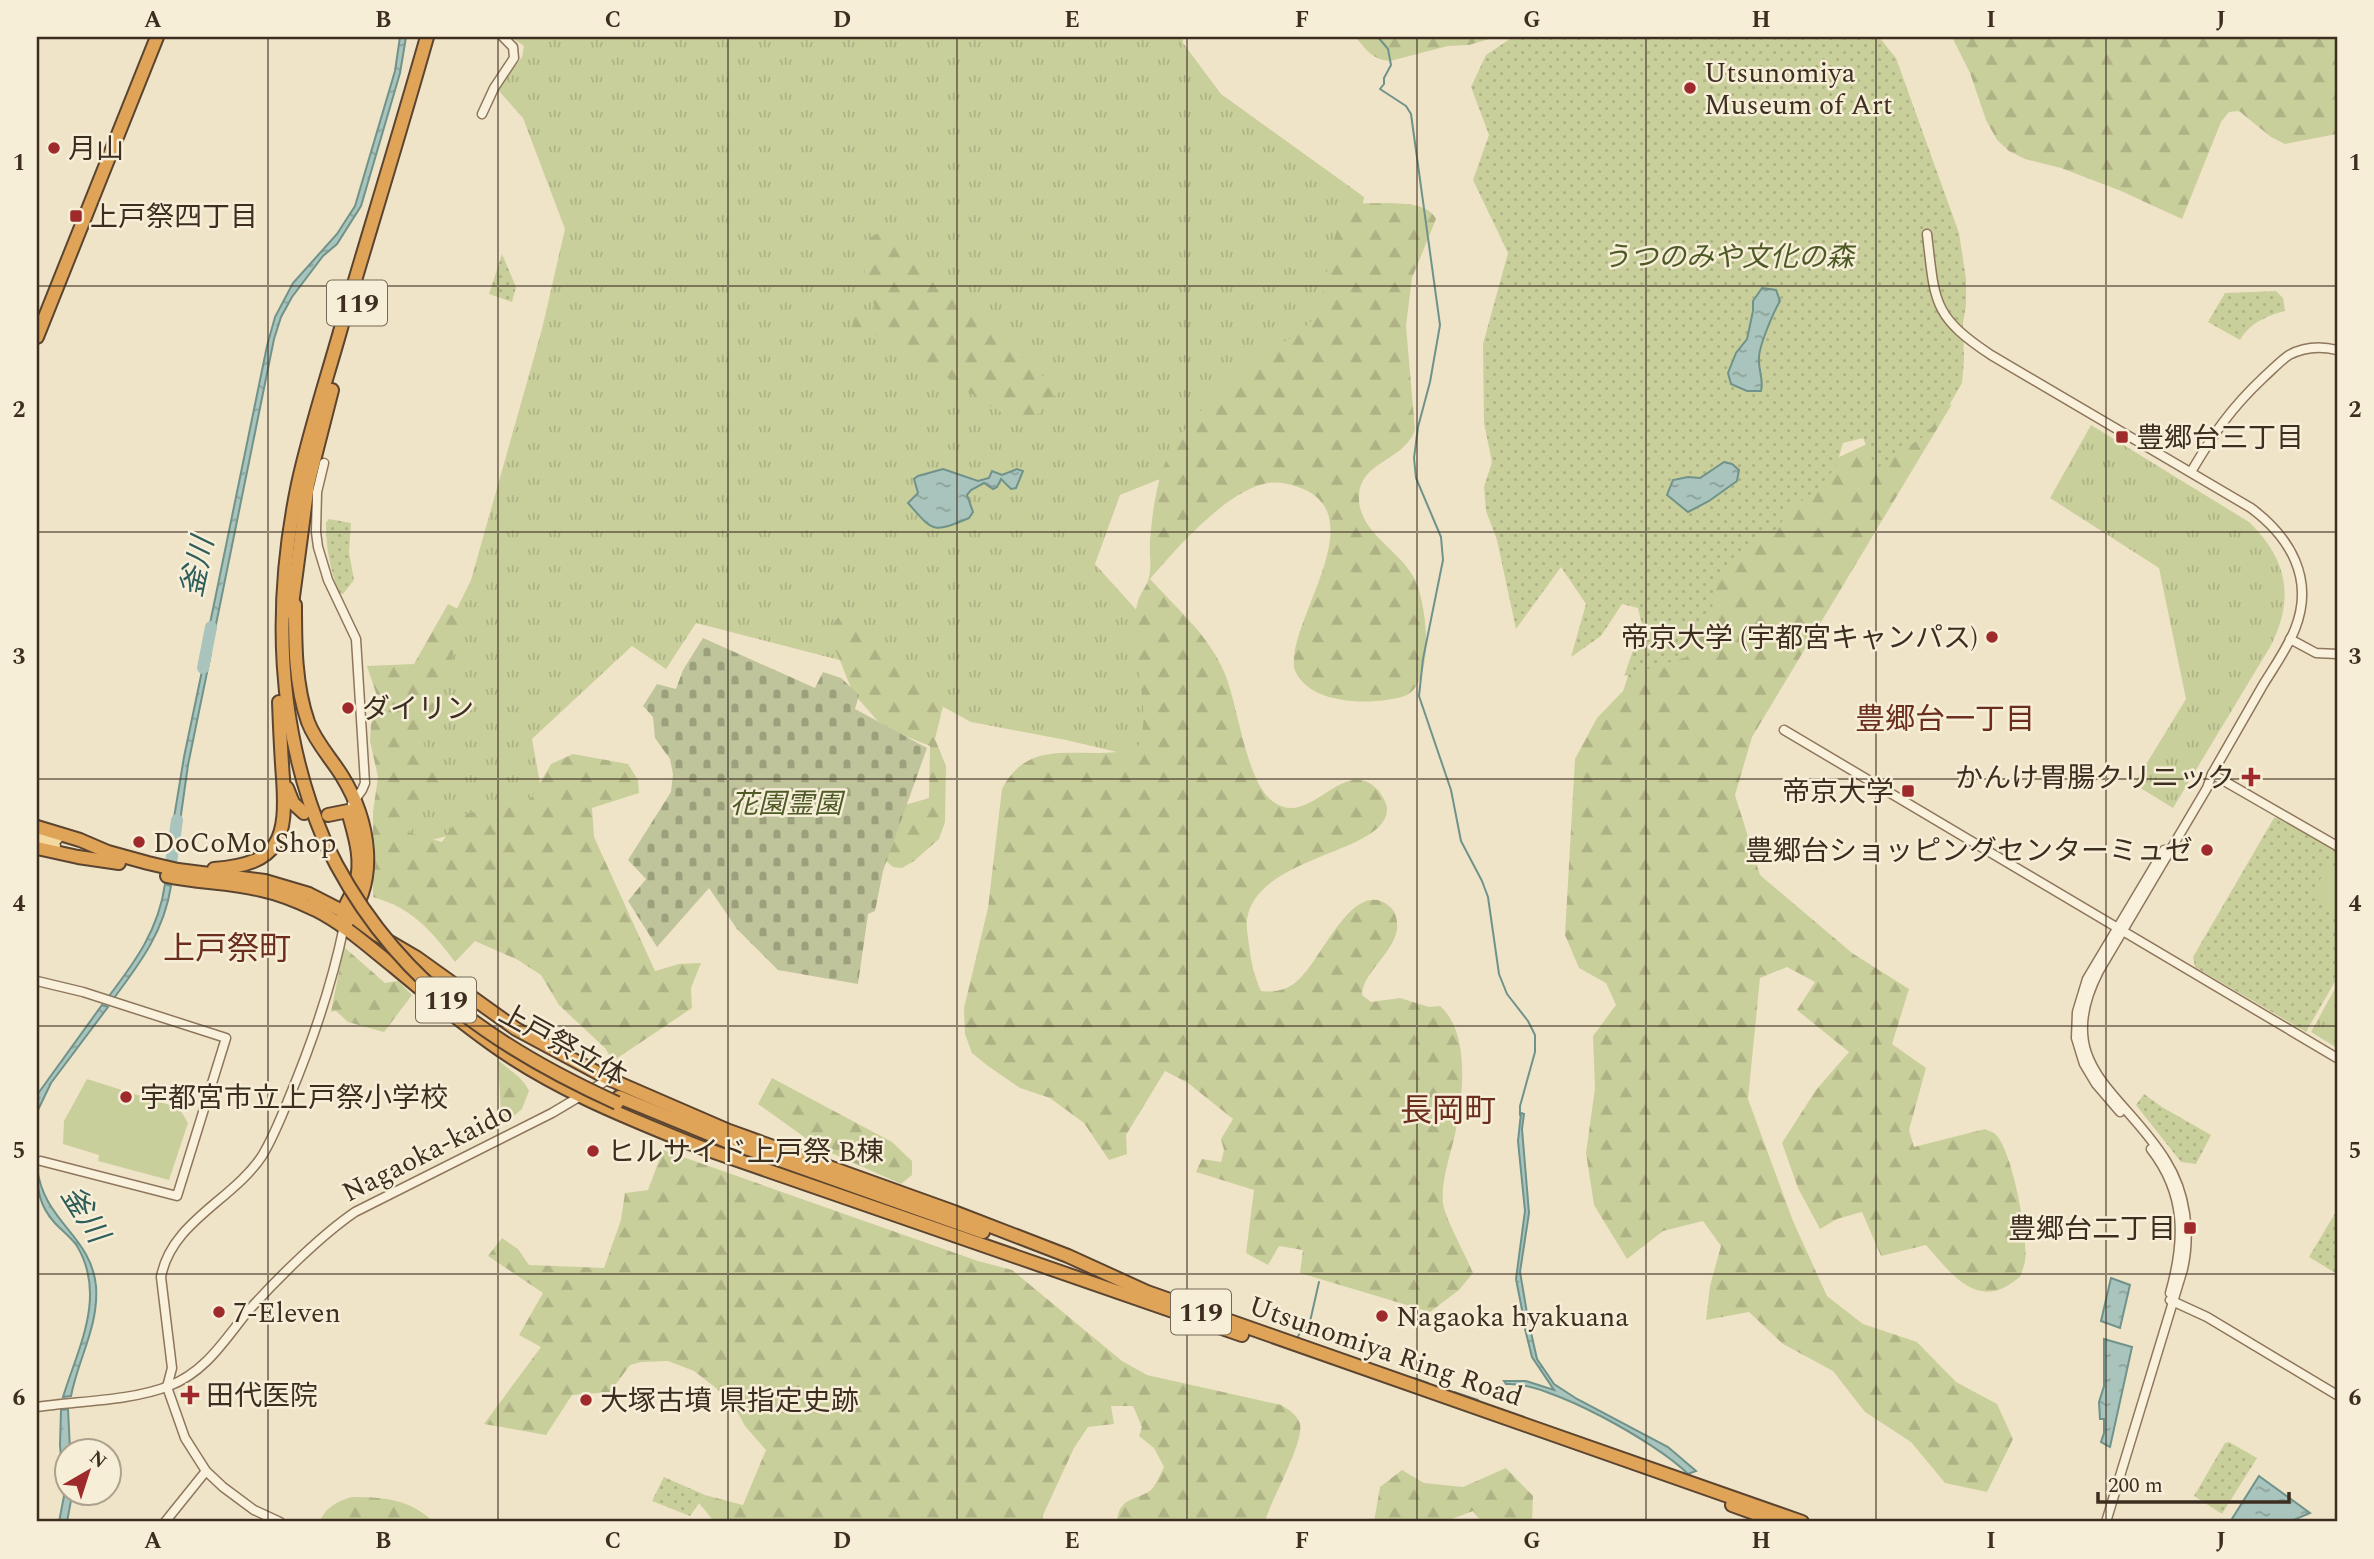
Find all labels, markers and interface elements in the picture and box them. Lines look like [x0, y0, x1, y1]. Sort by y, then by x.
text: A [144, 3, 162, 38]
text: B [375, 3, 391, 38]
text: C [605, 3, 621, 38]
text: D [833, 3, 851, 38]
text: E [1064, 3, 1080, 38]
text: F [1295, 3, 1309, 38]
text: G [1523, 3, 1541, 38]
text: H [1751, 3, 1771, 38]
text: I [1986, 3, 1996, 38]
text: J [2216, 3, 2226, 38]
place label: Utsunomiya Museum of Art [1704, 52, 1893, 127]
marker: Utsunomiya Museum of Art [1682, 80, 1698, 96]
place label: 月山 [68, 128, 124, 171]
marker: 月山 [46, 140, 62, 156]
text: 1 [13, 146, 25, 181]
text: 1 [2349, 146, 2361, 181]
place label: 上戸祭四丁目 [90, 196, 258, 239]
marker: 上戸祭四丁目 [68, 208, 84, 224]
park label: うつのみや文化の森 [1602, 236, 1857, 279]
road number: 119 [327, 280, 387, 326]
text: 2 [13, 393, 26, 428]
text: 2 [2349, 393, 2362, 428]
place label: 豊郷台三丁目 [2136, 417, 2304, 460]
marker: 豊郷台三丁目 [2114, 429, 2130, 445]
water label: 釜川 [169, 530, 227, 601]
place label: 帝京大学 (宇都宮キャンパス) [1621, 617, 1978, 660]
marker: 帝京大学 (宇都宮キャンパス) [1984, 629, 2000, 645]
text: 3 [13, 640, 26, 675]
text: 3 [2349, 640, 2362, 675]
place label: ダイリン [362, 688, 474, 731]
district label: 豊郷台一丁目 [1855, 697, 2035, 743]
marker: ダイリン [340, 700, 356, 716]
place label: かんけ胃腸クリニック [1955, 757, 2235, 800]
marker: かんけ胃腸クリニック [2241, 767, 2261, 787]
place label: 帝京大学 [1782, 771, 1894, 814]
park label: 花園霊園 [730, 783, 846, 826]
marker: 帝京大学 [1900, 783, 1916, 799]
place label: DoCoMo Shop [153, 822, 336, 865]
place label: 豊郷台ショッピングセンターミュゼ [1745, 830, 2193, 873]
marker: DoCoMo Shop [131, 834, 147, 850]
marker: 豊郷台ショッピングセンターミュゼ [2199, 842, 2215, 858]
text: 4 [13, 887, 26, 922]
text: 4 [2349, 887, 2362, 922]
district label: 上戸祭町 [163, 925, 291, 974]
road number: 119 [416, 978, 476, 1023]
street label: 上戸祭立体 [491, 993, 634, 1098]
place label: 宇都宮市立上戸祭小学校 [140, 1077, 448, 1120]
district label: 長岡町 [1400, 1087, 1496, 1136]
marker: 宇都宮市立上戸祭小学校 [118, 1089, 134, 1105]
street label: Nagaoka-kaido [335, 1091, 521, 1214]
place label: ヒルサイド上戸祭 B棟 [607, 1131, 884, 1174]
text: 5 [13, 1134, 25, 1169]
text: 5 [2349, 1134, 2361, 1169]
marker: ヒルサイド上戸祭 B棟 [585, 1143, 601, 1159]
water label: 釜川 [49, 1177, 121, 1255]
place label: 豊郷台二丁目 [2008, 1208, 2176, 1251]
marker: 豊郷台二丁目 [2182, 1220, 2198, 1236]
street label: Utsunomiya Ring Road [1243, 1284, 1528, 1418]
road number: 119 [1171, 1289, 1231, 1334]
place label: 7-Eleven [233, 1292, 341, 1335]
place label: Nagaoka hyakuana [1396, 1296, 1629, 1339]
marker: 7-Eleven [211, 1304, 227, 1320]
marker: Nagaoka hyakuana [1374, 1308, 1390, 1324]
place label: 田代医院 [206, 1375, 318, 1418]
place label: 大塚古墳 県指定史跡 [600, 1380, 859, 1423]
text: 6 [13, 1381, 26, 1416]
text: 6 [2349, 1381, 2362, 1416]
marker: 田代医院 [180, 1385, 200, 1405]
marker: 大塚古墳 県指定史跡 [578, 1392, 594, 1408]
north arrow [52, 1436, 122, 1506]
text: N [83, 1444, 113, 1476]
scale bar [2098, 1461, 2288, 1505]
text: 200 m [2108, 1470, 2163, 1502]
text: A [144, 1524, 162, 1559]
text: B [375, 1524, 391, 1559]
text: C [605, 1524, 621, 1559]
text: D [833, 1524, 851, 1559]
text: E [1064, 1524, 1080, 1559]
text: F [1295, 1524, 1309, 1559]
text: G [1523, 1524, 1541, 1559]
text: H [1751, 1524, 1771, 1559]
text: I [1986, 1524, 1996, 1559]
text: J [2216, 1524, 2226, 1559]

